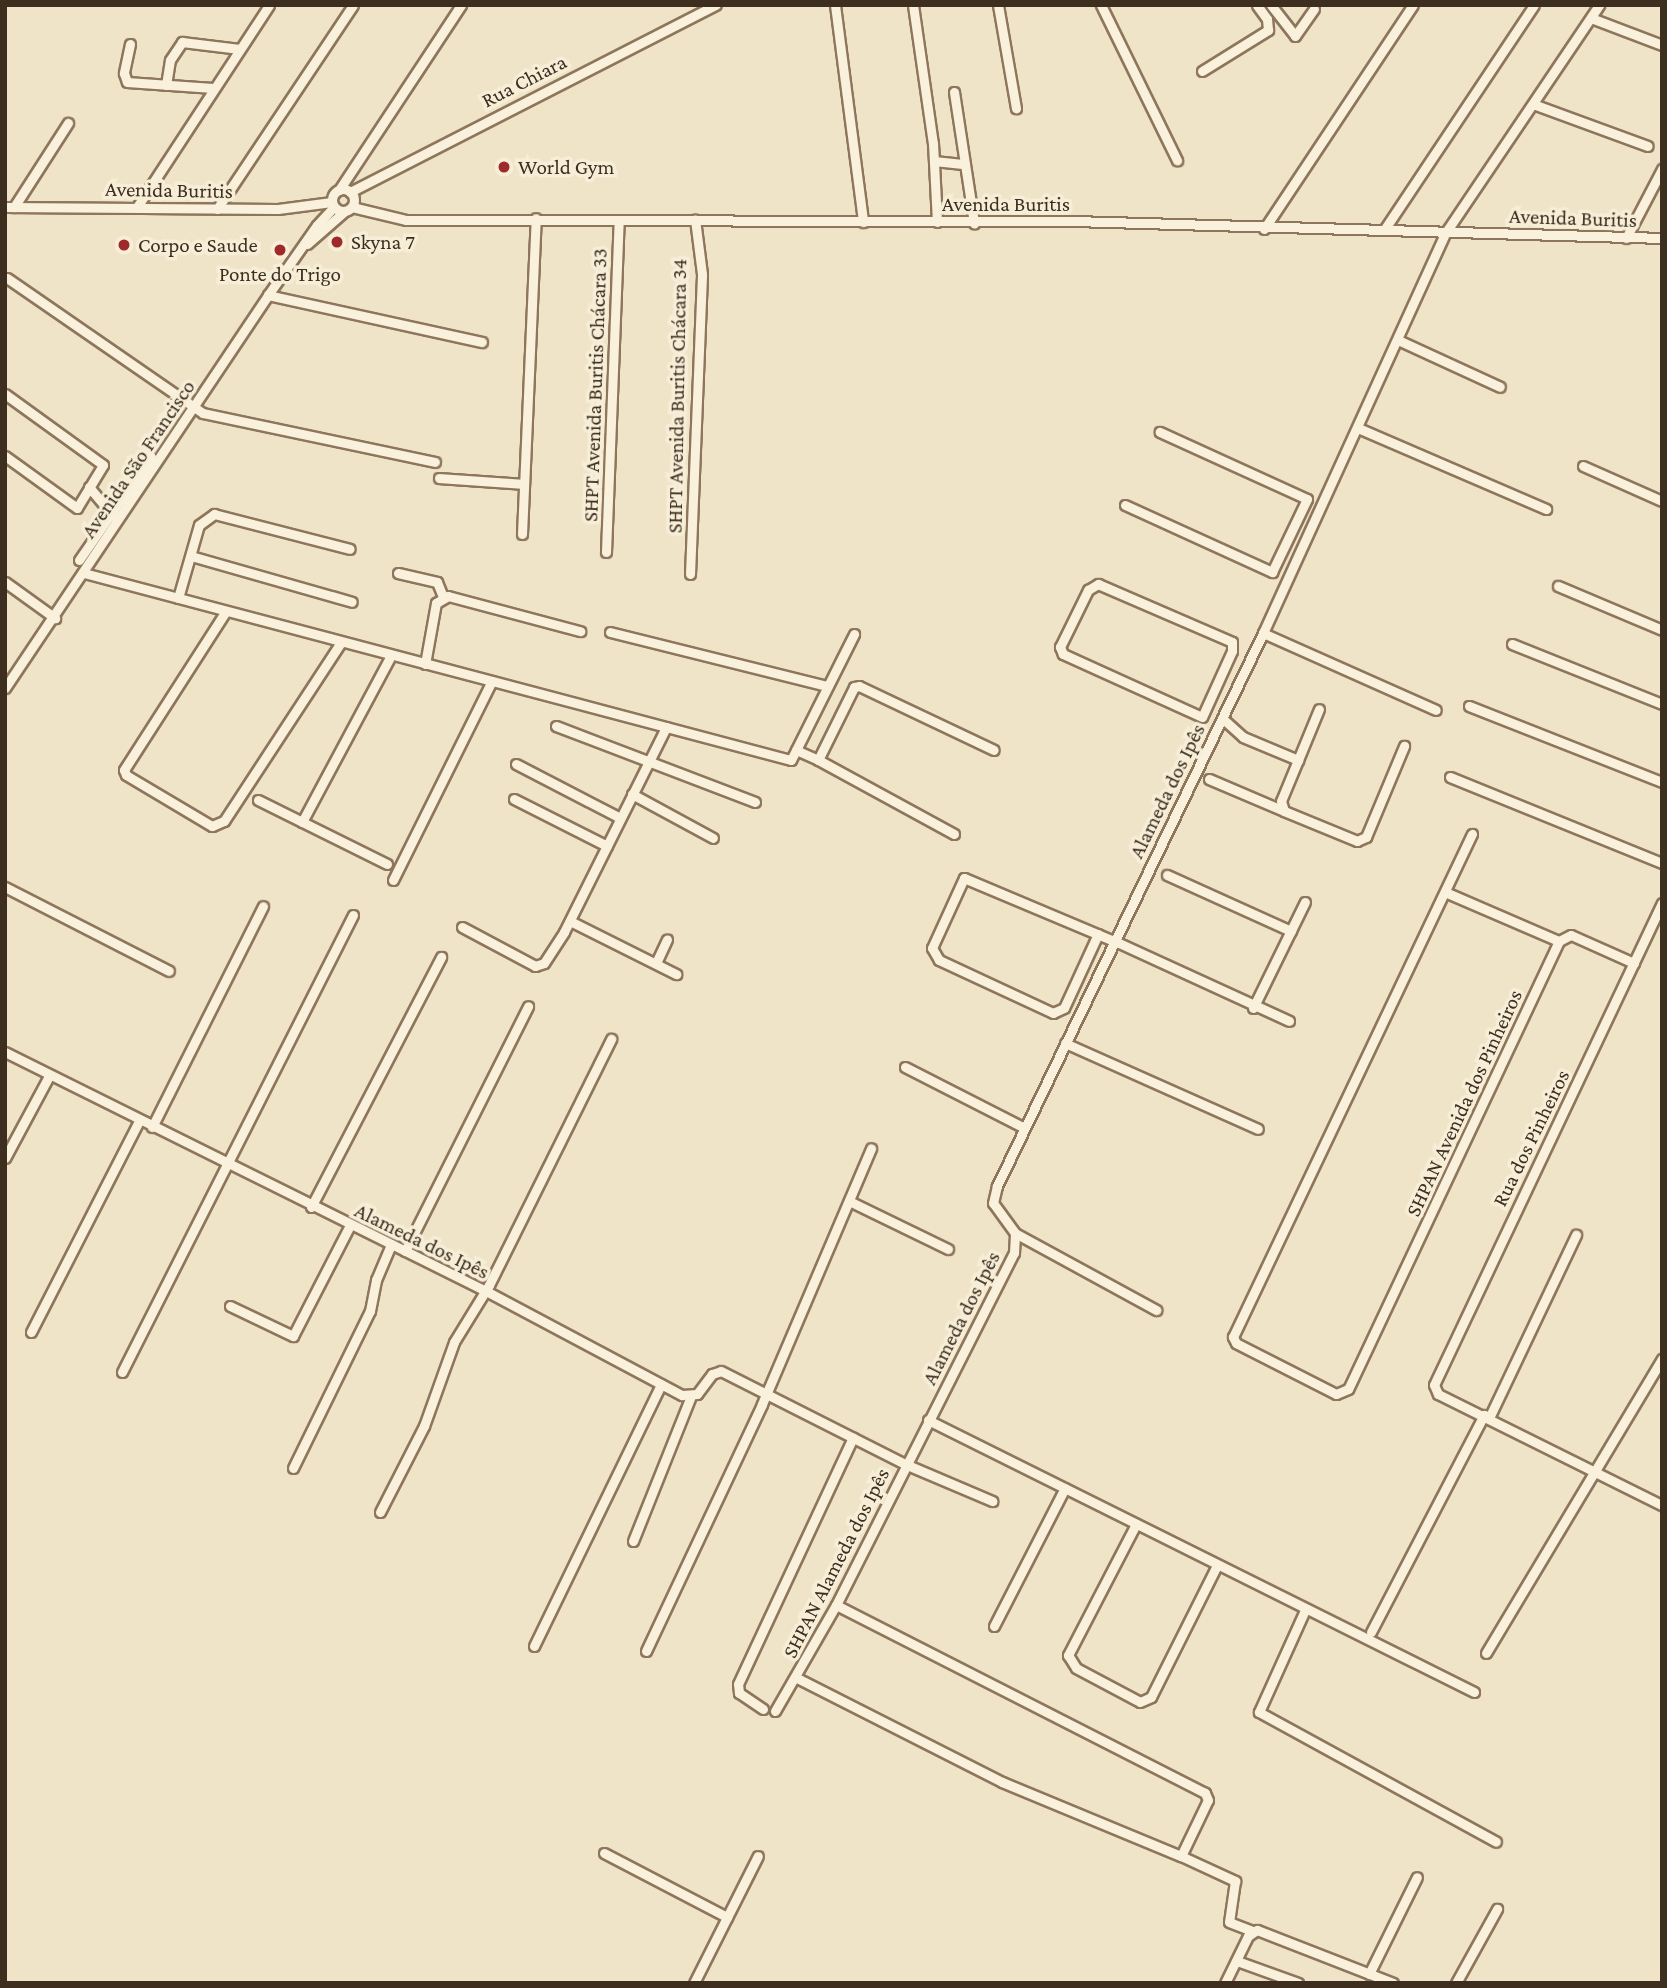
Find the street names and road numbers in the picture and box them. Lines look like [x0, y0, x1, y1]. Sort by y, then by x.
street label: Rua Chiara [477, 49, 571, 113]
street label: Avenida Buritis [105, 176, 233, 204]
street label: Avenida Buritis [942, 191, 1070, 217]
street label: Avenida Buritis [1509, 203, 1637, 233]
street label: SHPT Avenida Buritis Chácara 33 [578, 248, 612, 522]
street label: SHPT Avenida Buritis Chácara 34 [662, 258, 692, 534]
street label: Avenida São Francisco [76, 375, 200, 543]
street label: Alameda dos Ipês [1124, 720, 1210, 862]
street label: SHPAN Avenida dos Pinheiros [1400, 986, 1528, 1220]
street label: Rua dos Pinheiros [1487, 1066, 1575, 1210]
street label: Alameda dos Ipês [351, 1198, 493, 1284]
street label: Alameda dos Ipês [917, 1247, 1005, 1389]
street label: SHPAN Alameda dos Ipês [777, 1464, 895, 1662]

